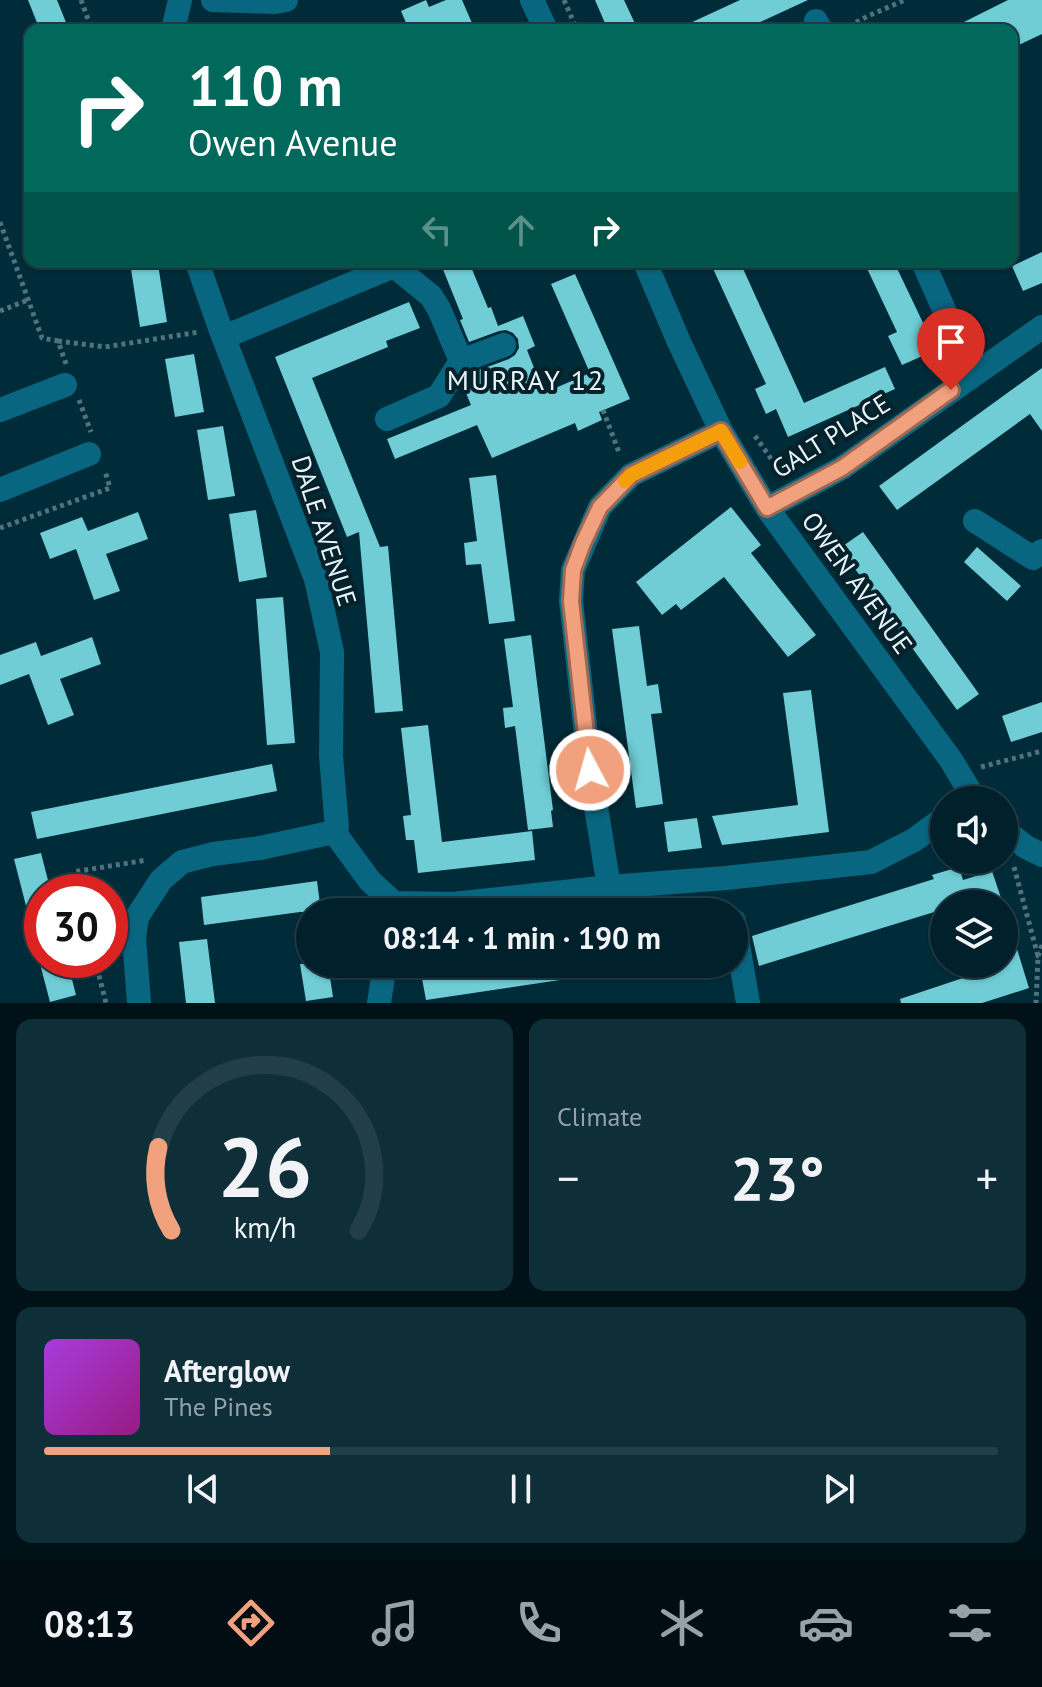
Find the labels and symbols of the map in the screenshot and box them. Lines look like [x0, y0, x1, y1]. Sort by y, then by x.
pin [917, 308, 985, 390]
district label: MURRAY 12 [447, 361, 605, 398]
street label: GALT PLACE [766, 386, 896, 485]
street label: DALE AVENUE [285, 451, 364, 610]
street label: OWEN AVENUE [795, 505, 920, 660]
position arrow [548, 728, 632, 812]
speed limit sign: 30 [24, 874, 128, 978]

